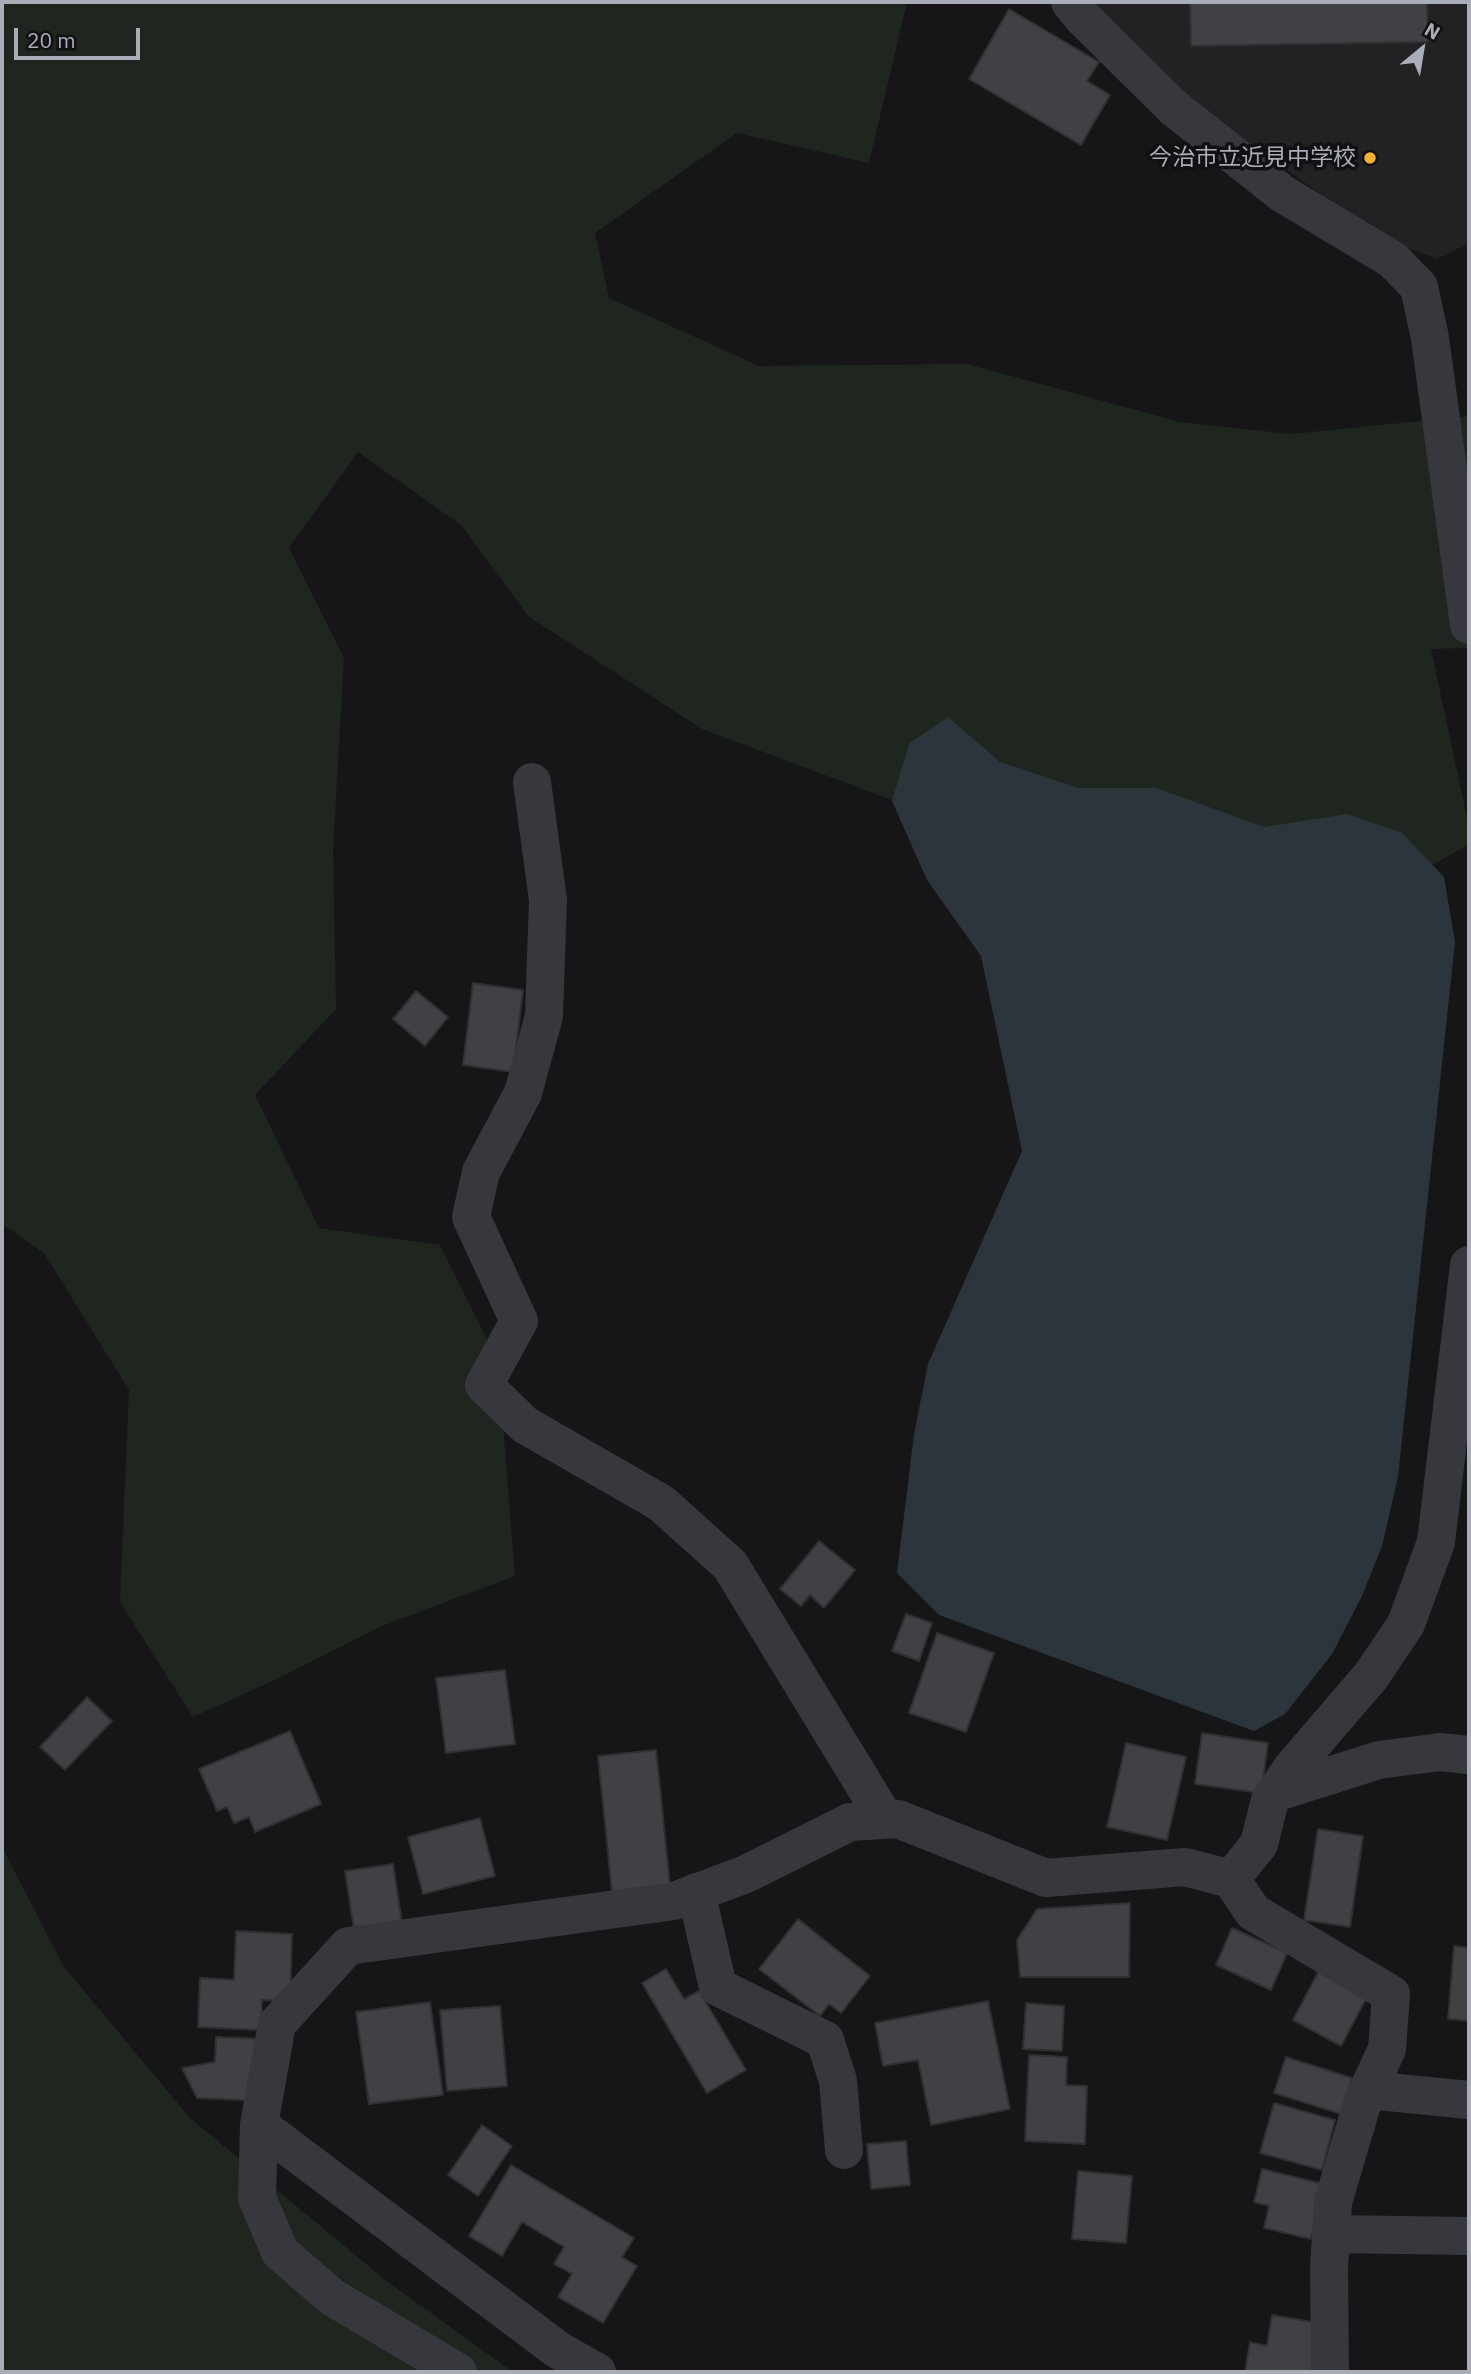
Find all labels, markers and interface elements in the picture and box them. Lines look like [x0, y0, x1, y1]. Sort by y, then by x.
scale bar [18, 14, 144, 58]
north arrow [1387, 14, 1457, 84]
text: N [1421, 17, 1444, 45]
text: 20 m [27, 26, 76, 54]
place label: 今治市立近見中学校 [1149, 144, 1356, 172]
marker: 今治市立近見中学校 [1362, 150, 1378, 166]

